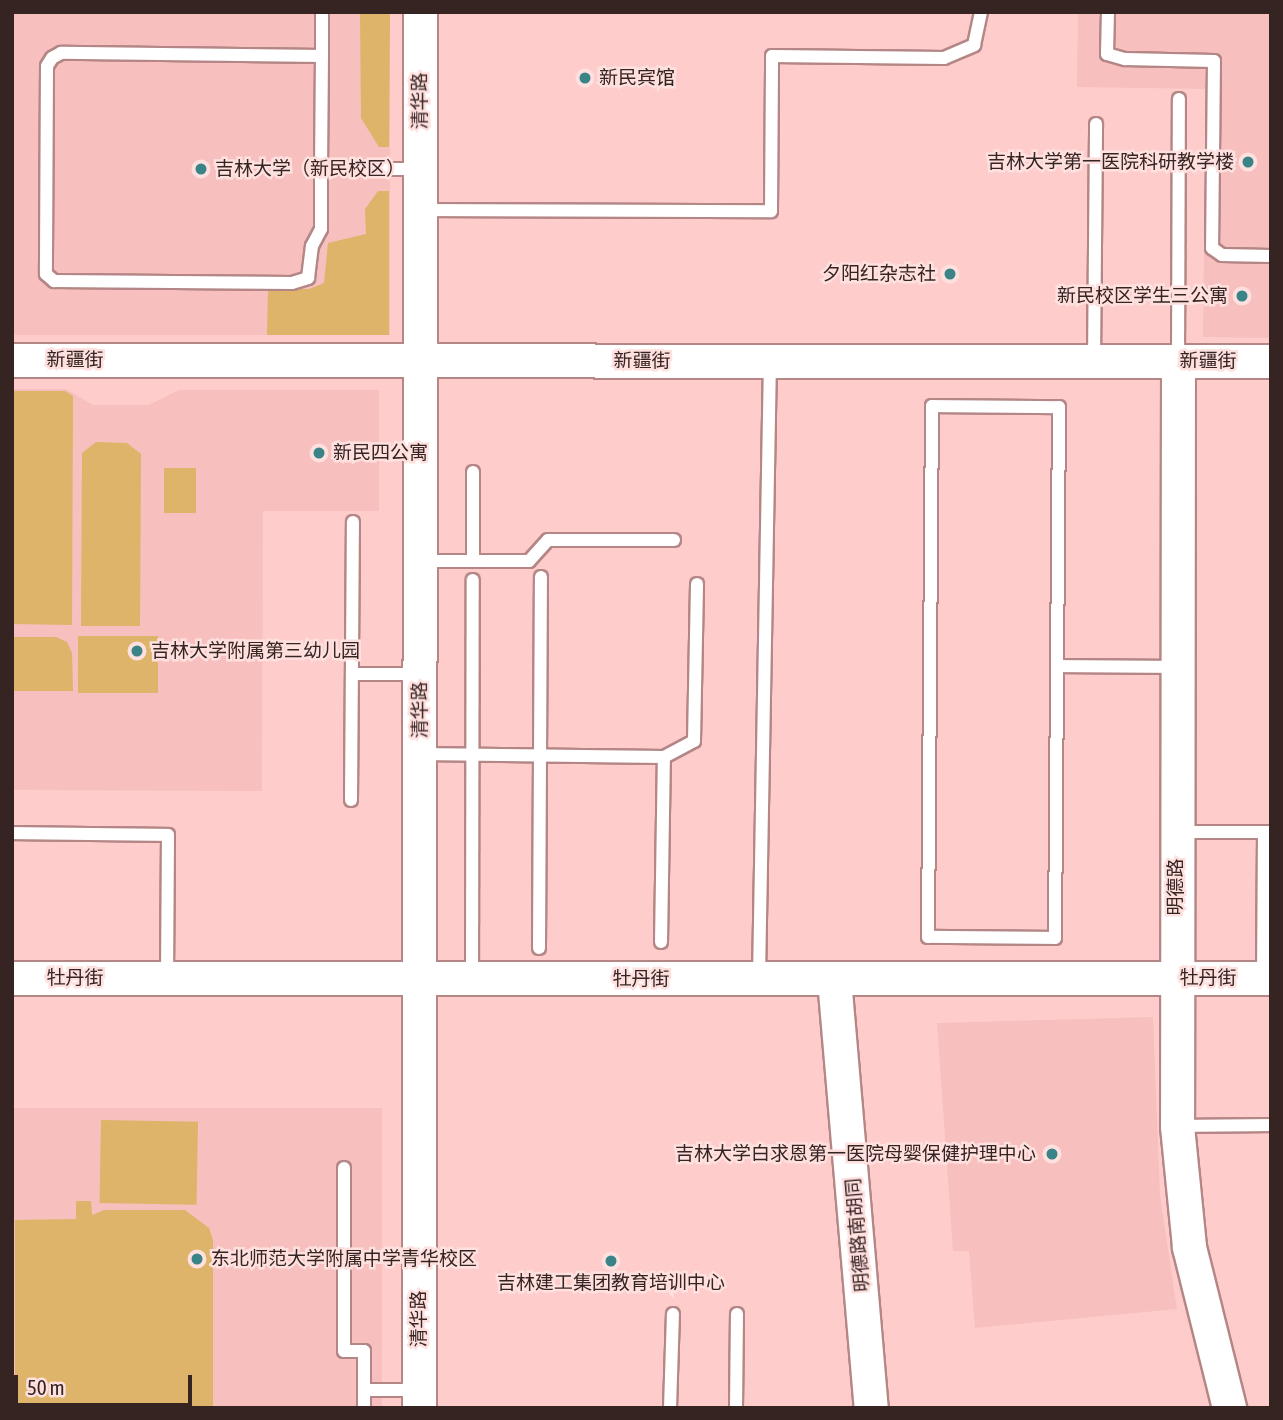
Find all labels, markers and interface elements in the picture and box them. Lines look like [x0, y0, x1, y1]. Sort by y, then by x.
place label: 新民宾馆 [599, 67, 675, 89]
marker: 新民宾馆 [577, 70, 593, 86]
street label: 清华路 [409, 73, 431, 129]
place label: 吉林大学第一医院科研教学楼 [987, 151, 1234, 173]
marker: 吉林大学第一医院科研教学楼 [1240, 154, 1256, 170]
place label: 吉林大学（新民校区） [215, 158, 405, 180]
marker: 吉林大学（新民校区） [193, 161, 209, 177]
place label: 夕阳红杂志社 [822, 263, 936, 285]
marker: 夕阳红杂志社 [942, 266, 958, 282]
place label: 新民校区学生三公寓 [1057, 285, 1228, 307]
marker: 新民校区学生三公寓 [1234, 288, 1250, 304]
street label: 新疆街 [47, 349, 103, 371]
street label: 新疆街 [614, 350, 670, 372]
street label: 新疆街 [1180, 350, 1236, 372]
place label: 新民四公寓 [333, 442, 428, 464]
marker: 新民四公寓 [311, 445, 327, 461]
place label: 吉林大学附属第三幼儿园 [151, 640, 360, 662]
marker: 吉林大学附属第三幼儿园 [129, 643, 145, 659]
street label: 清华路 [409, 682, 431, 738]
street label: 明德路 [1165, 859, 1187, 915]
street label: 牡丹街 [47, 967, 103, 989]
street label: 牡丹街 [1180, 967, 1236, 989]
street label: 牡丹街 [613, 968, 669, 990]
place label: 吉林大学白求恩第一医院母婴保健护理中心 [675, 1143, 1036, 1165]
marker: 吉林大学白求恩第一医院母婴保健护理中心 [1042, 1144, 1062, 1164]
street label: 明德路南胡同 [842, 1177, 874, 1293]
place label: 东北师范大学附属中学青华校区 [211, 1248, 477, 1270]
marker: 东北师范大学附属中学青华校区 [189, 1251, 205, 1267]
marker: 吉林建工集团教育培训中心 [603, 1253, 619, 1269]
place label: 吉林建工集团教育培训中心 [497, 1272, 725, 1294]
street label: 清华路 [408, 1291, 430, 1347]
scale bar [18, 1360, 196, 1404]
text: 50 m [27, 1375, 65, 1399]

